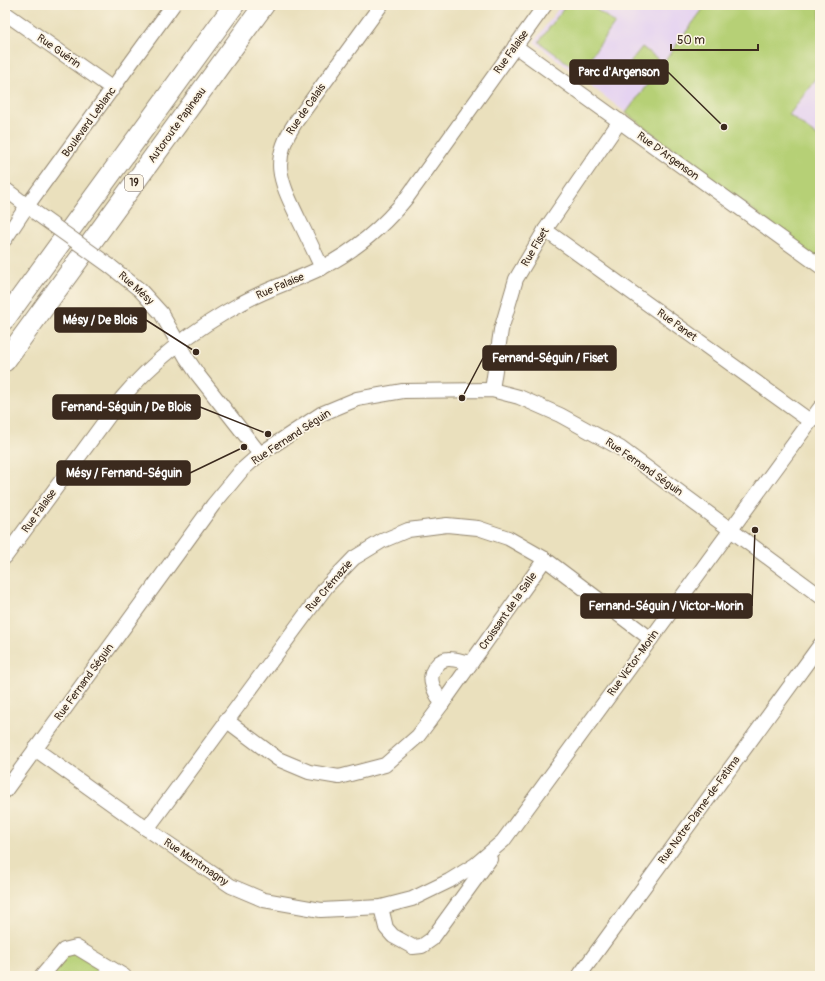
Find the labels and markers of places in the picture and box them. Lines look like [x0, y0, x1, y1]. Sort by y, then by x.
callout: Parc d'Argenson [570, 60, 668, 84]
callout: Mésy / De Blois [55, 308, 146, 332]
callout: Fernand-Séguin / Fiset [483, 346, 616, 370]
callout: Fernand-Séguin / De Blois [53, 395, 200, 419]
callout: Mésy / Fernand-Séguin [57, 461, 190, 485]
callout: Fernand-Séguin / Victor-Morin [581, 594, 752, 618]

